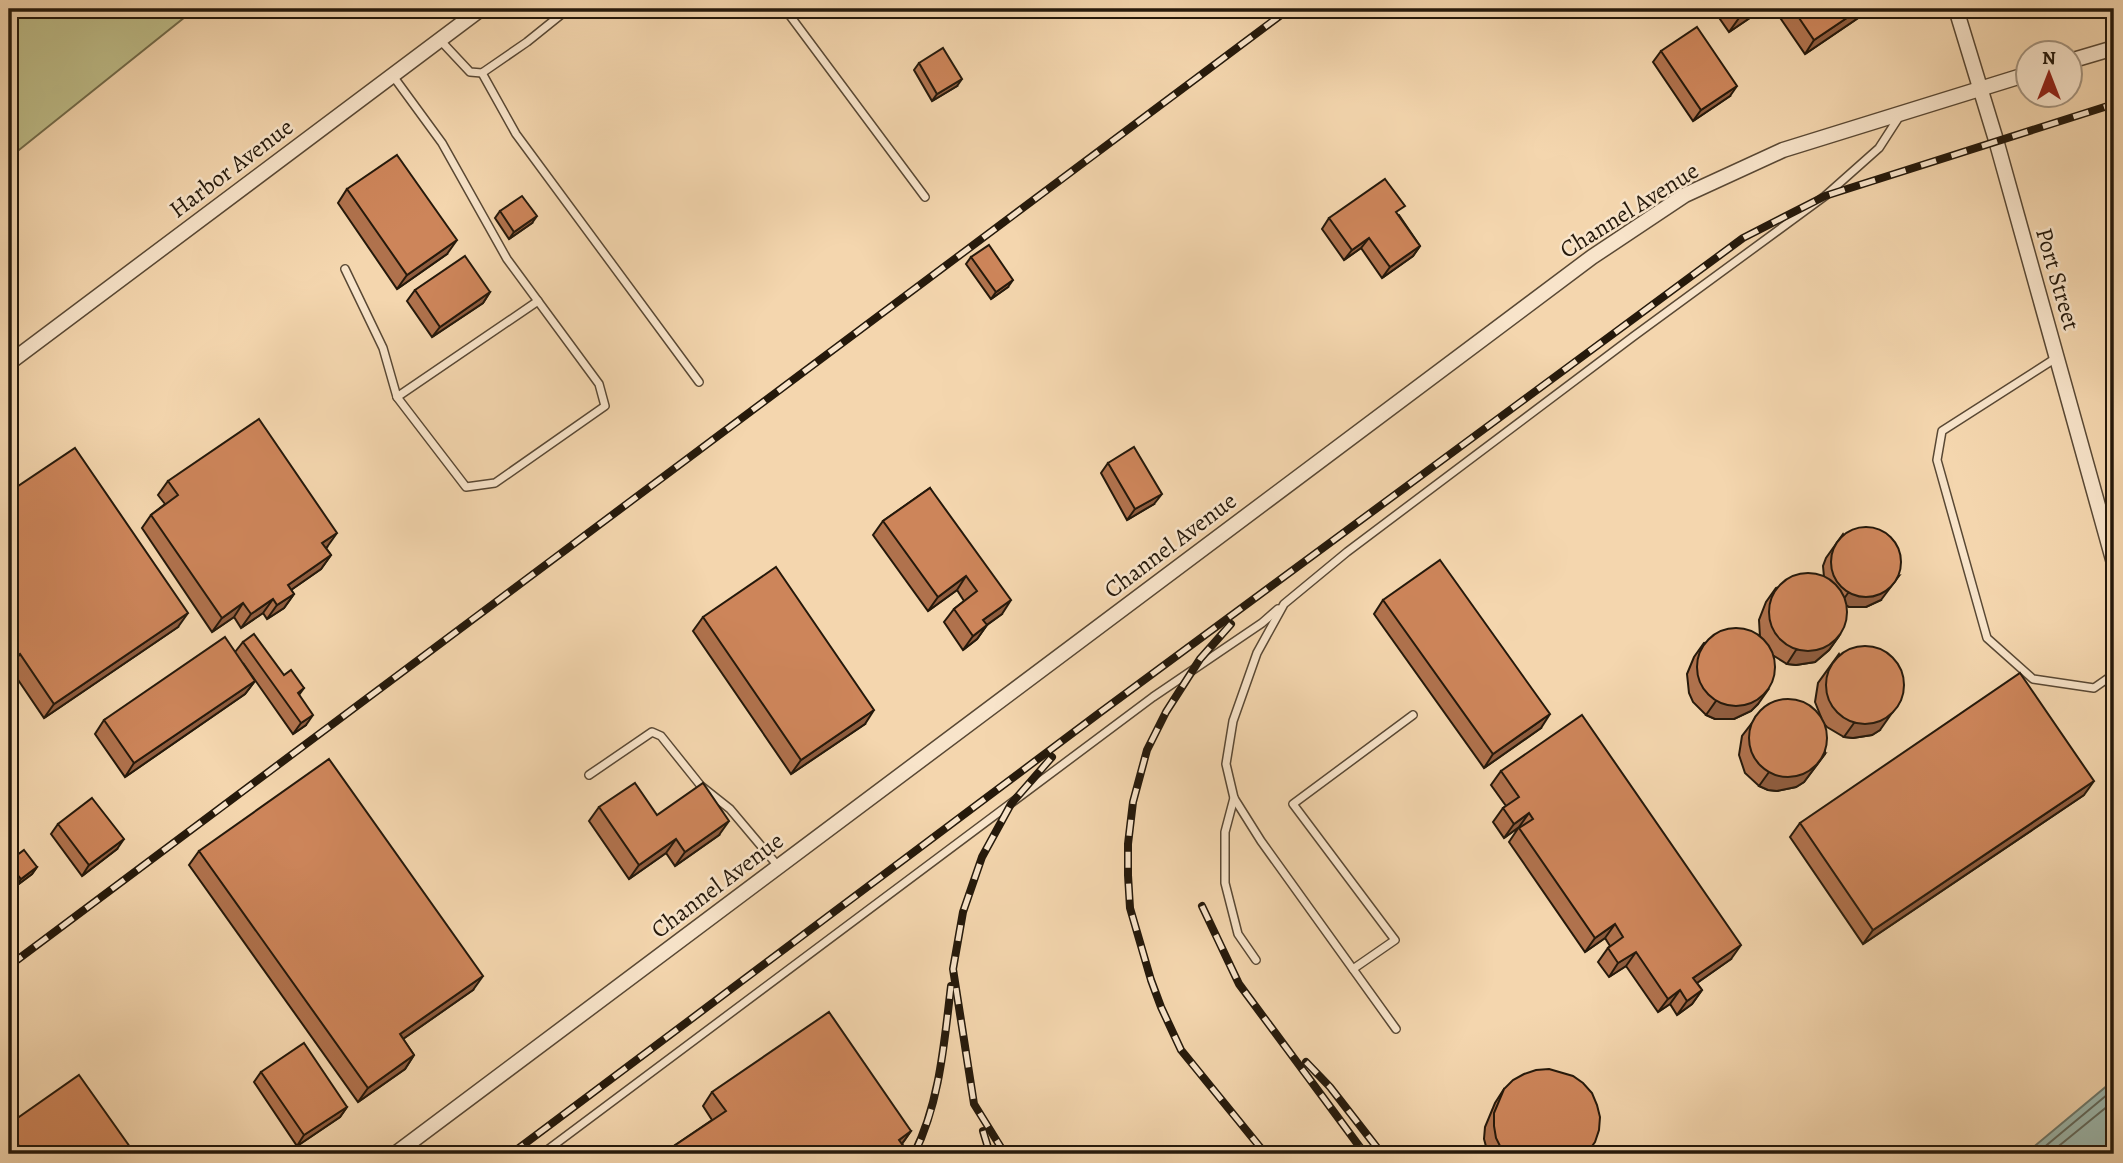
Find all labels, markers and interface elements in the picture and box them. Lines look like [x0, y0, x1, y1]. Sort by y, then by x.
north arrow [2014, 38, 2084, 108]
text: N [2042, 45, 2056, 71]
street label: Harbor Avenue [162, 111, 300, 225]
street label: Channel Avenue [1553, 155, 1705, 265]
street label: Port Street [2028, 224, 2088, 334]
street label: Channel Avenue [1097, 485, 1243, 605]
street label: Channel Avenue [644, 825, 790, 945]

